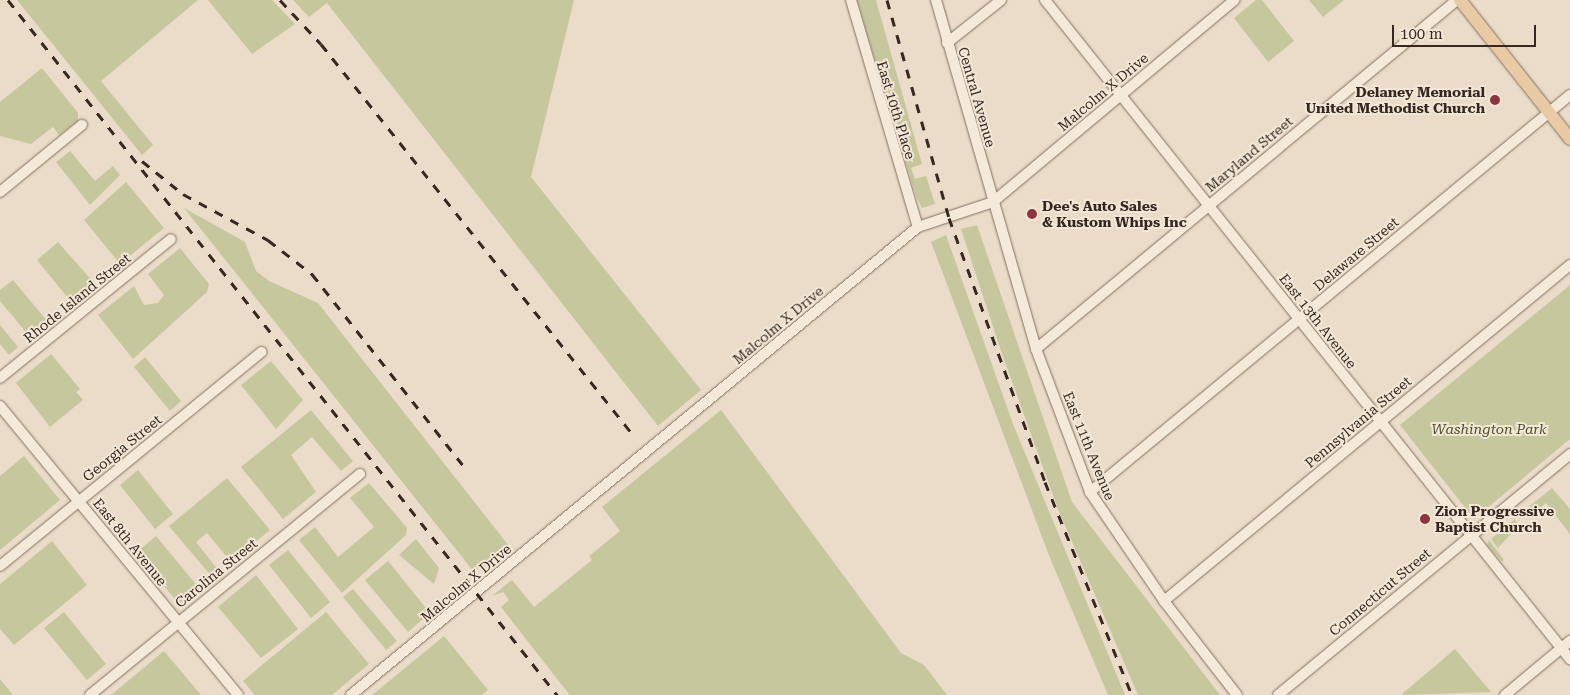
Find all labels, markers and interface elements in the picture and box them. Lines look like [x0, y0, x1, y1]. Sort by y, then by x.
scale bar [1395, 15, 1539, 47]
text: 100 m [1400, 25, 1443, 43]
street label: Central Avenue [955, 45, 999, 149]
street label: Malcolm X Drive [1054, 49, 1152, 135]
street label: East 10th Place [873, 59, 919, 161]
place label: Delaney Memorial United Methodist Church [1306, 84, 1485, 116]
marker: Delaney Memorial United Methodist Church [1489, 94, 1501, 106]
street label: Maryland Street [1202, 113, 1296, 195]
place label: Dee's Auto Sales & Kustom Whips Inc [1042, 198, 1187, 230]
marker: Dee's Auto Sales & Kustom Whips Inc [1026, 208, 1038, 220]
street label: Delaware Street [1310, 213, 1402, 295]
street label: Rhode Island Street [20, 250, 134, 346]
street label: East 13th Avenue [1276, 270, 1360, 372]
street label: Malcolm X Drive [729, 282, 827, 368]
street label: Pennsylvania Street [1301, 373, 1415, 471]
street label: East 11th Avenue [1060, 389, 1118, 503]
street label: Georgia Street [79, 411, 165, 485]
park label: Washington Park [1432, 421, 1546, 437]
street label: East 8th Avenue [90, 495, 170, 589]
place label: Zion Progressive Baptist Church [1435, 503, 1554, 536]
marker: Zion Progressive Baptist Church [1419, 513, 1431, 525]
street label: Carolina Street [171, 535, 261, 611]
street label: Malcolm X Drive [417, 540, 515, 626]
street label: Connecticut Street [1326, 545, 1434, 639]

